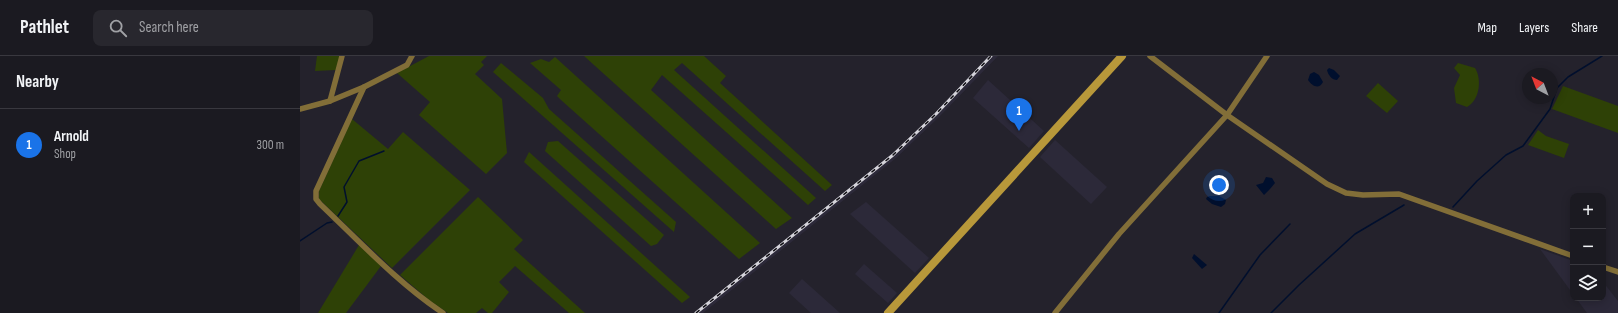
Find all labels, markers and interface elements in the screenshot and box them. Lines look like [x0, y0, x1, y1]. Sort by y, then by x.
search box [93, 10, 373, 46]
text: Pathlet [20, 16, 69, 39]
icon: search [107, 17, 129, 39]
text: Search here [139, 18, 199, 37]
text: Map [1477, 19, 1497, 36]
text: Layers [1519, 19, 1549, 36]
text: Share [1571, 19, 1598, 36]
north arrow [1522, 68, 1558, 104]
text: Nearby [16, 72, 59, 92]
pin: 1 [1006, 98, 1032, 131]
text: Arnold [54, 127, 89, 146]
text: 1 [26, 137, 32, 153]
text: 300 m [257, 137, 284, 153]
text: Shop [54, 146, 76, 162]
your location [1209, 175, 1229, 195]
map controls [1570, 193, 1606, 301]
button: + [1570, 193, 1606, 229]
button: − [1570, 229, 1606, 265]
button: layers [1570, 265, 1606, 301]

